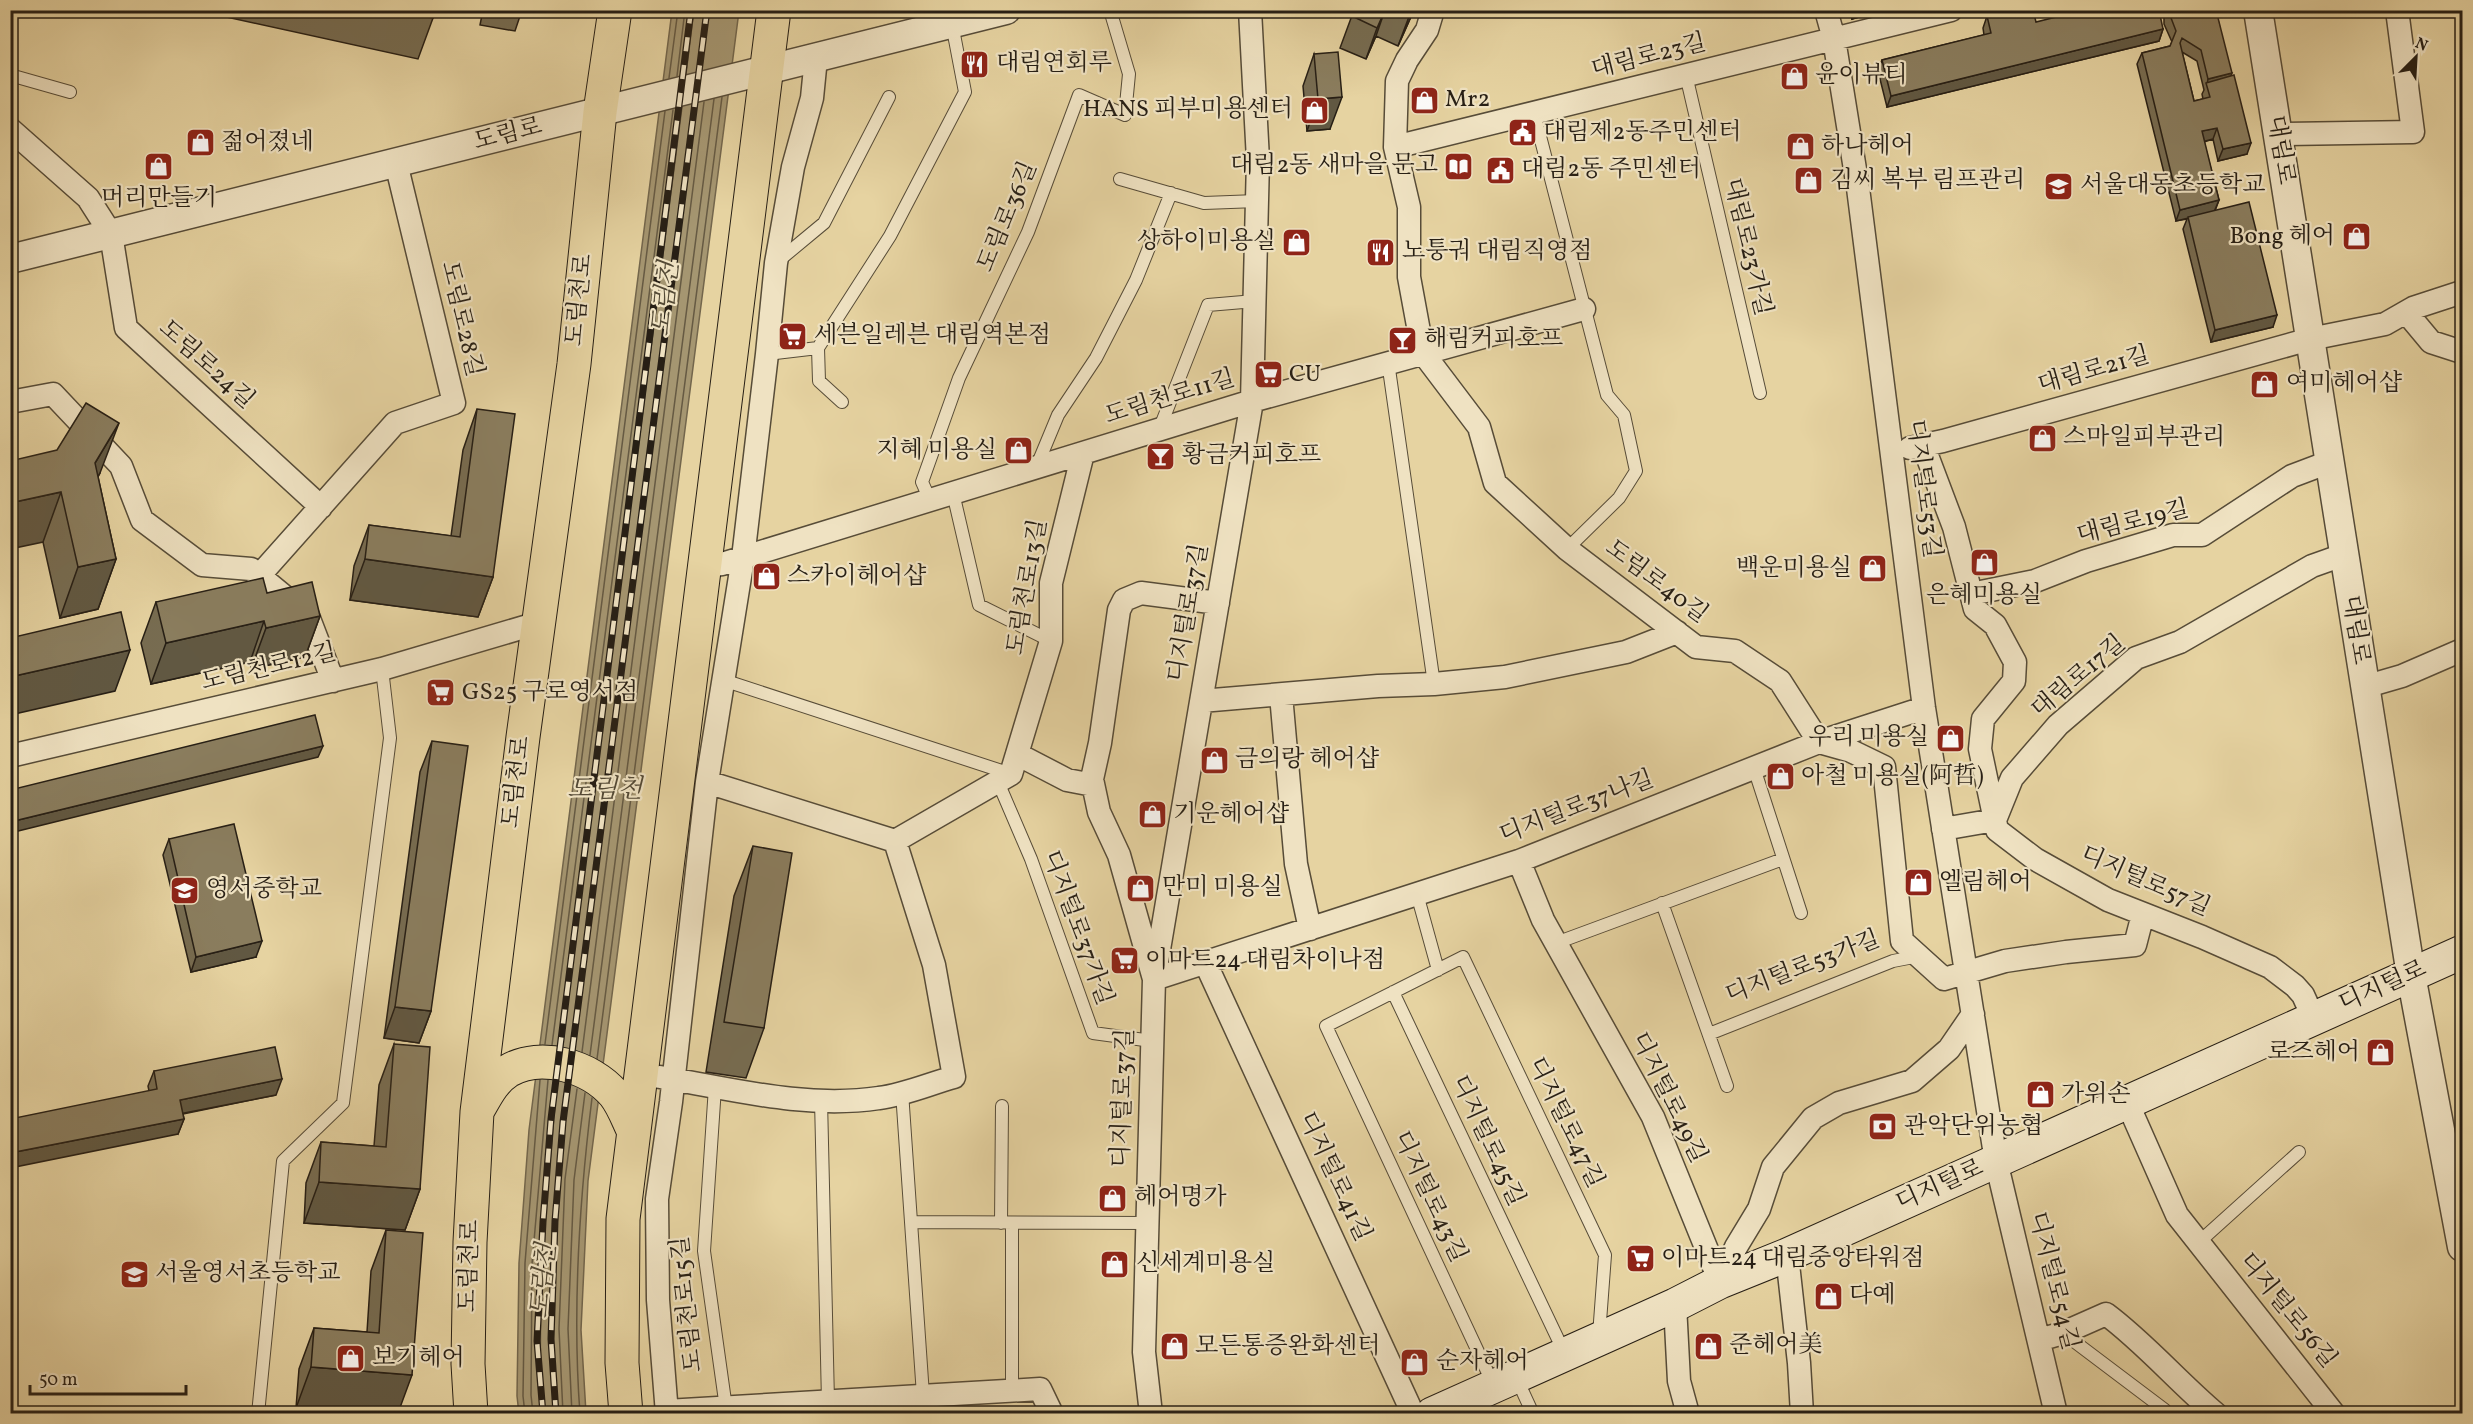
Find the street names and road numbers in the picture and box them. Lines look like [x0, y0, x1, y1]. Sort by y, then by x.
street label: 대림로23길 [1588, 26, 1710, 88]
street label: 도림로 [470, 110, 546, 160]
street label: 대림로 [2258, 113, 2302, 187]
street label: 도림로36길 [969, 156, 1047, 278]
street label: 대림로23가길 [1715, 175, 1779, 319]
street label: 도림천로 [558, 252, 602, 348]
street label: 도림로28길 [431, 258, 491, 380]
street label: 도림로24길 [150, 312, 262, 418]
street label: 대림로21길 [2034, 339, 2154, 403]
street label: 도림천로11길 [1101, 362, 1239, 434]
street label: 디지털로53길 [1898, 418, 1948, 560]
street label: 대림로19길 [2073, 493, 2193, 553]
street label: 도림천로13길 [999, 516, 1057, 658]
street label: 도림로40길 [1597, 532, 1715, 632]
street label: 디지털로37길 [1160, 541, 1218, 685]
street label: 대림로 [2333, 593, 2377, 667]
street label: 대림로17길 [2025, 627, 2133, 727]
street label: 도림천로12길 [198, 636, 340, 700]
street label: 도림천로 [494, 734, 540, 830]
street label: 디지털로37나길 [1495, 763, 1659, 853]
street label: 디지털로57길 [2075, 838, 2215, 926]
street label: 디지털로37가길 [1033, 846, 1121, 1010]
street label: 디지털로53가길 [1721, 923, 1885, 1013]
street label: 디지털로 [2334, 953, 2432, 1021]
street label: 디지털로49길 [1622, 1027, 1714, 1169]
street label: 디지털로37길 [1105, 1028, 1143, 1168]
street label: 디지털로47길 [1519, 1052, 1611, 1194]
street label: 디지털로45길 [1442, 1070, 1532, 1212]
street label: 디지털로41길 [1289, 1107, 1379, 1247]
street label: 디지털로43길 [1384, 1126, 1474, 1268]
street label: 디지털로 [1891, 1152, 1989, 1220]
street label: 디지털로54길 [2019, 1208, 2087, 1354]
street label: 도림천로 [451, 1219, 489, 1313]
street label: 도림천로15길 [664, 1234, 712, 1374]
street label: 디지털로56길 [2230, 1246, 2344, 1376]

